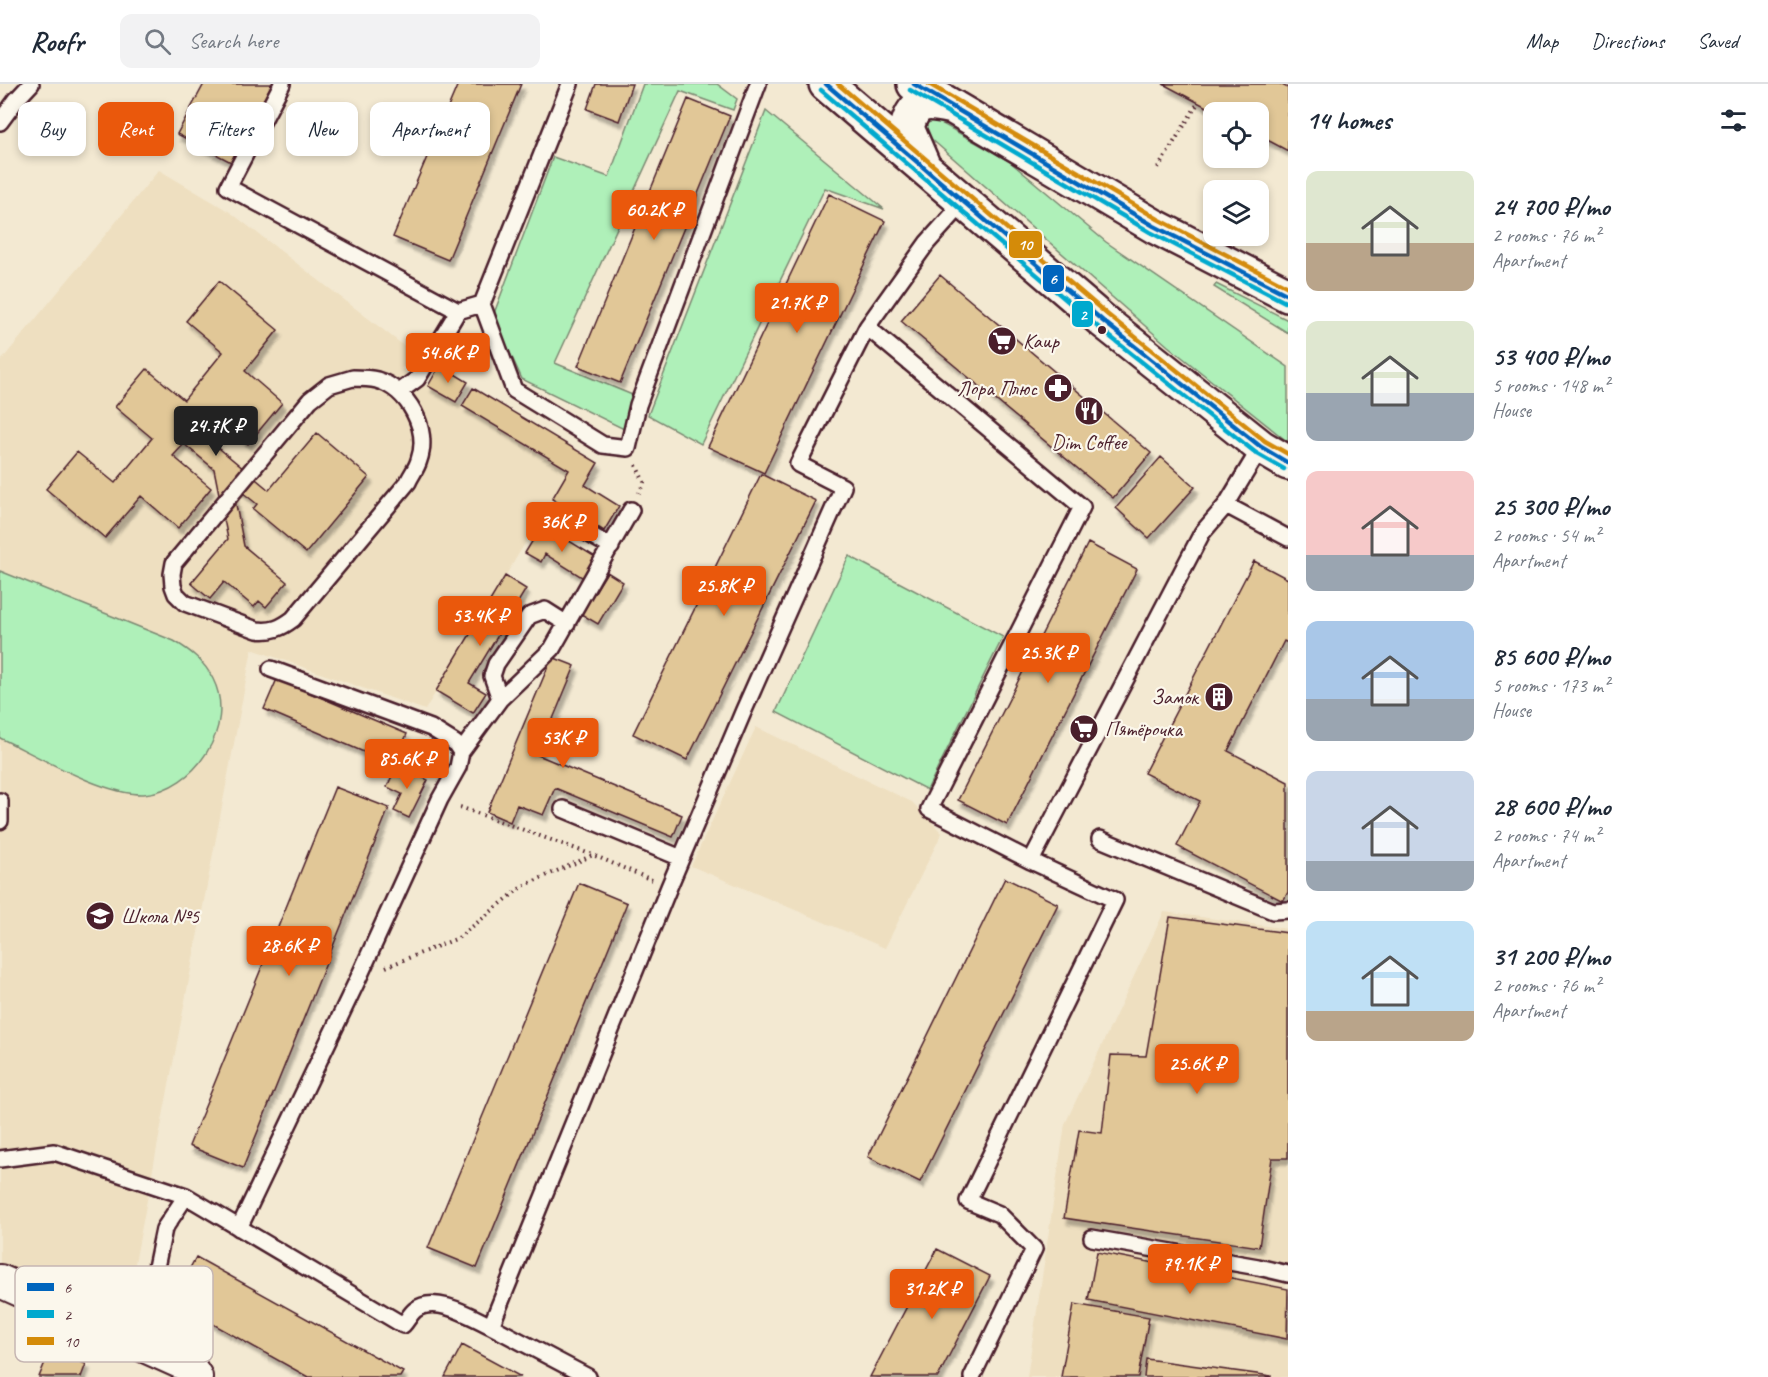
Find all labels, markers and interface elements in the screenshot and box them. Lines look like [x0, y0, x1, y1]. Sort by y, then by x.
search box [120, 14, 540, 68]
text: Roofr [30, 24, 84, 59]
icon: search [141, 25, 174, 58]
text: Search here [189, 27, 278, 55]
text: Map [1526, 28, 1558, 54]
text: Directions [1591, 28, 1664, 54]
text: Saved [1697, 28, 1738, 54]
chip: Buy [18, 102, 86, 156]
chip: Rent [98, 102, 174, 156]
chip: Filters [186, 102, 274, 156]
chip: New [286, 102, 358, 156]
chip: Apartment [370, 102, 490, 156]
map controls [1203, 102, 1269, 246]
button: locate [1203, 102, 1269, 168]
text: 14 homes [1306, 104, 1391, 137]
icon: filters [1717, 104, 1750, 137]
button: layers [1203, 180, 1269, 246]
pin: 60.2K ₽ [599, 190, 709, 241]
text: 24 700 ₽/mo [1492, 190, 1610, 223]
icon: home [1354, 195, 1426, 267]
text: 60.2K ₽ [626, 197, 682, 222]
text: 2 rooms · 76 m² [1492, 223, 1600, 248]
line badge: 10 [1008, 230, 1043, 259]
text: 10 [1018, 235, 1034, 255]
text: Apartment [1492, 248, 1565, 273]
line badge: 6 [1042, 264, 1065, 293]
text: 6 [1049, 269, 1058, 289]
pin: 21.7K ₽ [742, 283, 852, 334]
text: 21.7K ₽ [769, 290, 825, 315]
line badge: 2 [1071, 300, 1094, 328]
text: 2 [1079, 305, 1088, 325]
unlabelled marker [1096, 324, 1108, 336]
supermarket icon: Каир [986, 325, 1018, 357]
place label: Каир [1023, 328, 1060, 354]
pin: 54.6K ₽ [393, 333, 503, 384]
text: 54.6K ₽ [420, 340, 476, 365]
text: 53 400 ₽/mo [1492, 340, 1609, 373]
icon: home [1354, 345, 1426, 417]
pharmacy icon: Лора Плюс [1042, 372, 1074, 404]
text: 5 rooms · 148 m² [1492, 373, 1609, 398]
place label: Лора Плюс [957, 375, 1038, 401]
restaurant icon: Dim Coffee [1073, 395, 1105, 427]
text: House [1492, 398, 1531, 423]
pin: 24.7K ₽ [161, 406, 271, 457]
text: 24.7K ₽ [188, 413, 244, 438]
place label: Dim Coffee [1052, 429, 1129, 455]
text: 25 300 ₽/mo [1492, 490, 1609, 523]
icon: home [1354, 495, 1426, 567]
pin: 36K ₽ [520, 502, 604, 553]
text: 36K ₽ [540, 509, 584, 534]
text: 2 rooms · 54 m² [1492, 523, 1600, 548]
text: Apartment [1492, 548, 1565, 573]
pin: 25.8K ₽ [669, 566, 779, 617]
text: 25.8K ₽ [696, 573, 752, 598]
pin: 53.4K ₽ [425, 596, 535, 647]
text: 53.4K ₽ [452, 603, 508, 628]
pin: 25.3K ₽ [993, 633, 1103, 684]
text: 25.3K ₽ [1020, 640, 1076, 665]
text: 85 600 ₽/mo [1492, 640, 1610, 673]
icon: home [1354, 645, 1426, 717]
text: 5 rooms · 173 m² [1492, 673, 1609, 698]
building icon: Замок [1203, 681, 1235, 713]
place label: Замок [1151, 684, 1200, 710]
text: House [1492, 698, 1531, 723]
supermarket icon: Пятёрочка [1068, 713, 1100, 745]
place label: Пятёрочка [1105, 716, 1184, 742]
pin: 53K ₽ [521, 718, 605, 769]
text: 53K ₽ [541, 725, 585, 750]
pin: 85.6K ₽ [352, 739, 462, 790]
text: 85.6K ₽ [379, 746, 435, 771]
text: 28 600 ₽/mo [1492, 790, 1610, 823]
icon: home [1354, 795, 1426, 867]
text: 2 rooms · 74 m² [1492, 823, 1600, 848]
text: Apartment [1492, 848, 1565, 873]
school or university icon: Школа №5 [84, 900, 116, 932]
place label: Школа №5 [121, 903, 201, 929]
pin: 28.6K ₽ [234, 926, 344, 977]
text: 28.6K ₽ [261, 933, 317, 958]
text: 31 200 ₽/mo [1492, 940, 1610, 973]
icon: home [1354, 945, 1426, 1017]
text: 2 rooms · 76 m² [1492, 973, 1600, 998]
text: Apartment [1492, 998, 1565, 1023]
pin: 25.6K ₽ [1142, 1044, 1252, 1095]
text: 25.6K ₽ [1169, 1051, 1225, 1076]
pin: 79.1K ₽ [1135, 1244, 1245, 1295]
text: 79.1K ₽ [1162, 1251, 1218, 1276]
legend [15, 1266, 213, 1362]
pin: 31.2K ₽ [877, 1269, 987, 1320]
text: 31.2K ₽ [904, 1276, 960, 1301]
text: 6 [64, 1278, 72, 1298]
text: 2 [64, 1305, 73, 1325]
text: 10 [64, 1332, 80, 1352]

